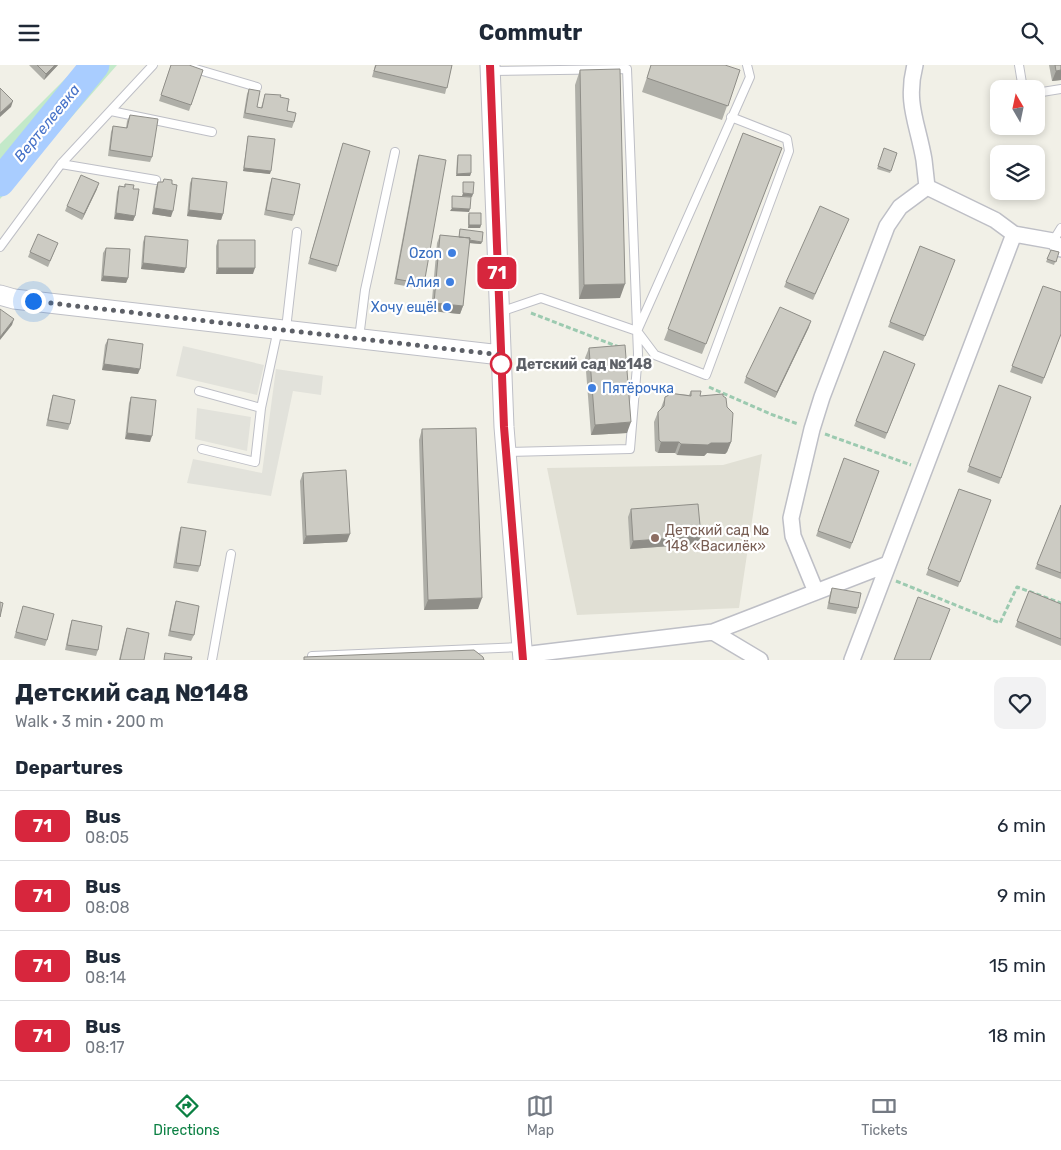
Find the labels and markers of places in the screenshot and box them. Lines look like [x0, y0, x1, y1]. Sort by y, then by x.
place label: Ozon [409, 245, 442, 262]
marker: Ozon [446, 247, 458, 259]
place label: Алия [406, 274, 440, 291]
marker: Алия [444, 276, 456, 288]
place label: Хочу ещё! [371, 299, 437, 316]
marker: Хочу ещё! [441, 301, 453, 313]
marker: Детский сад №148 [490, 353, 512, 375]
place label: Детский сад №148 [516, 356, 652, 373]
place label: Пятёрочка [602, 380, 674, 397]
marker: Пятёрочка [586, 382, 598, 394]
place label: Детский сад № 148 «Василёк» [665, 522, 769, 555]
marker: Детский сад № 148 «Василёк» [649, 532, 661, 544]

